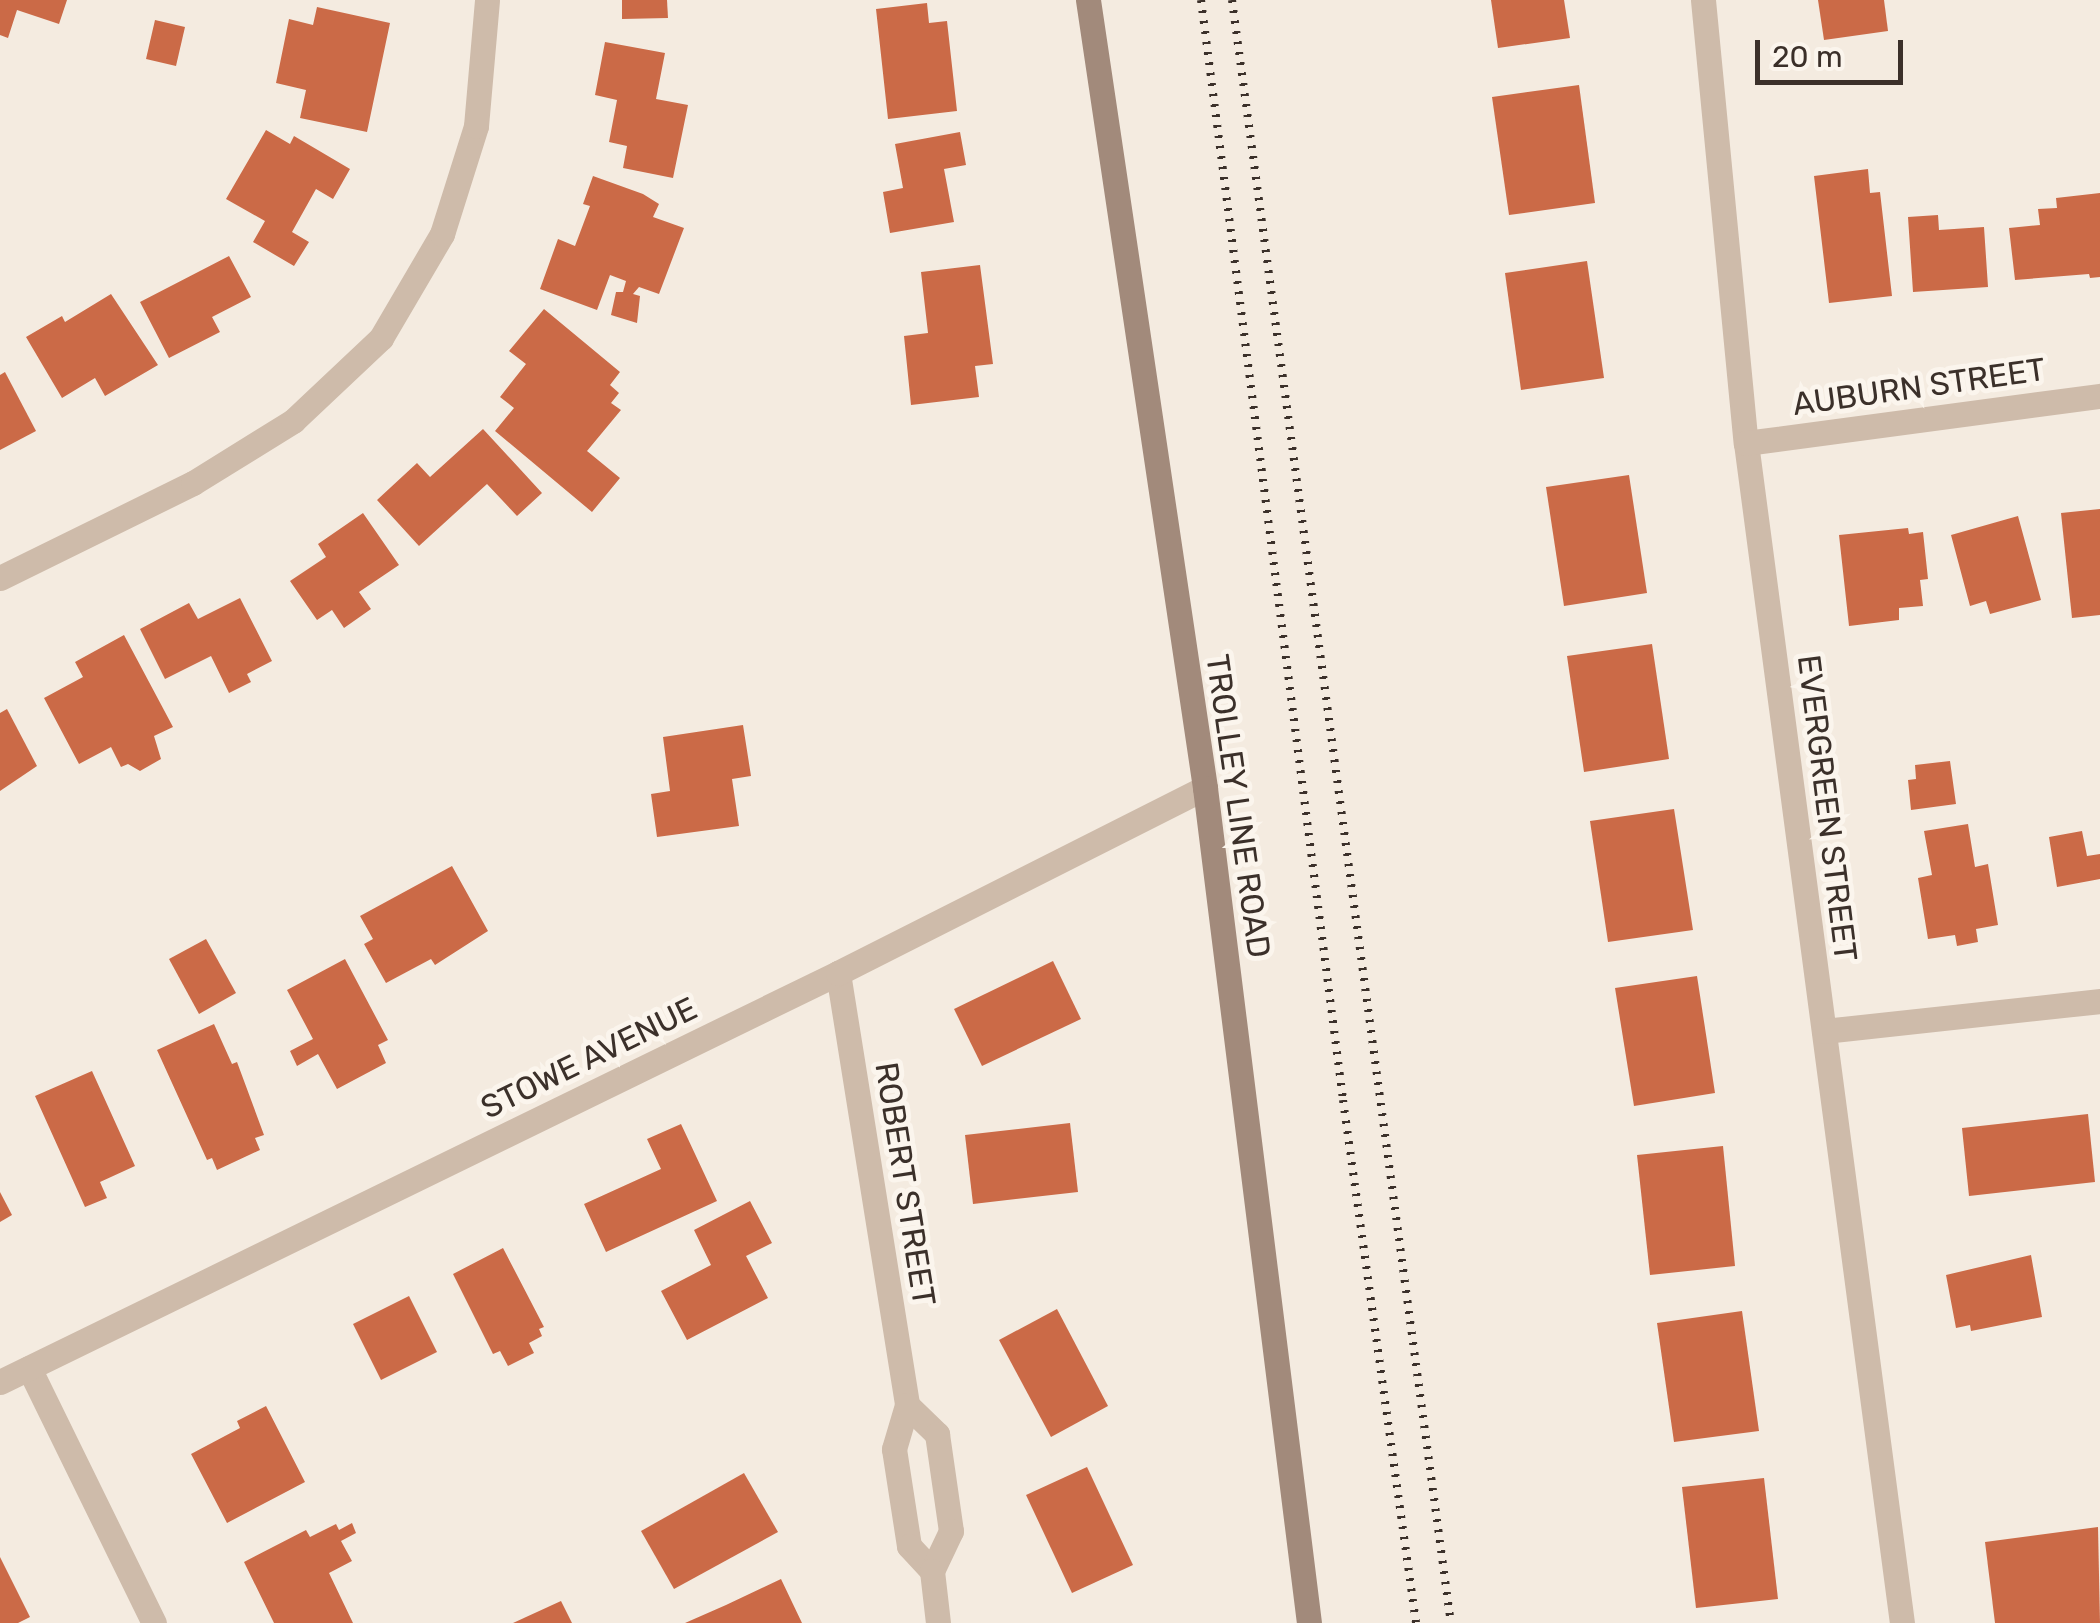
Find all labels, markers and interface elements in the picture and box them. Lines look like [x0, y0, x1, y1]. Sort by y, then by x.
scale bar [1760, 20, 1908, 82]
text: 20 m [1772, 39, 1843, 75]
street label: AUBURN STREET [1790, 350, 2048, 424]
street label: TROLLEY LINE ROAD [1198, 651, 1278, 961]
street label: EVERGREEN STREET [1789, 653, 1865, 963]
street label: STOWE AVENUE [474, 989, 704, 1127]
street label: ROBERT STREET [867, 1059, 943, 1309]

